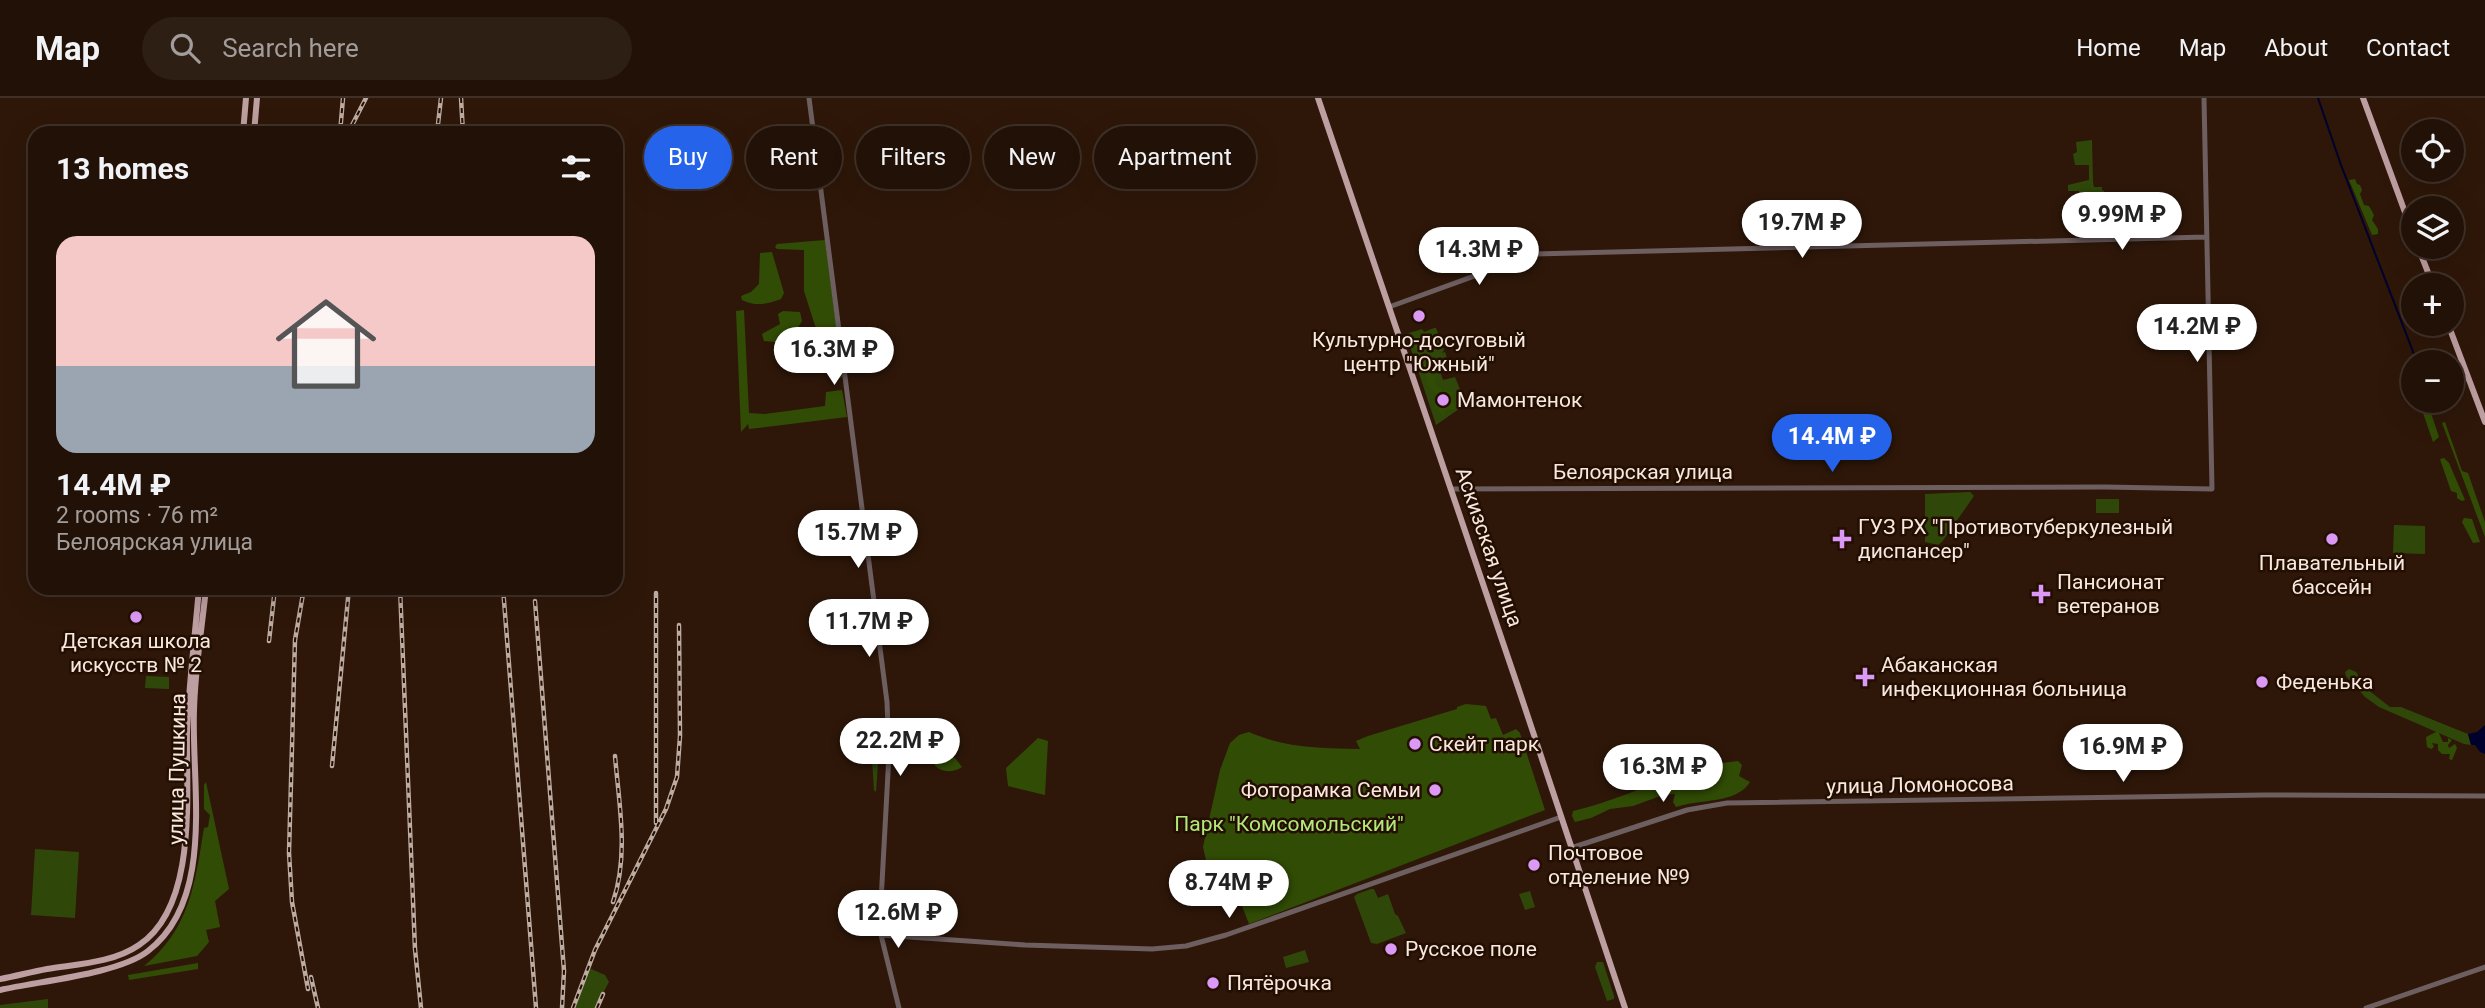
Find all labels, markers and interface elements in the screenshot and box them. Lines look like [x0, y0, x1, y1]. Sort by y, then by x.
search box [142, 17, 632, 80]
text: Map [35, 29, 100, 68]
icon: search [166, 29, 204, 67]
text: Search here [222, 33, 359, 63]
text: Home [2076, 34, 2141, 62]
text: Map [2179, 34, 2226, 62]
text: About [2264, 34, 2328, 62]
text: Contact [2366, 34, 2450, 62]
map controls [2401, 119, 2464, 413]
button: locate [2401, 119, 2464, 182]
chip: Buy [644, 126, 732, 189]
chip: Rent [746, 126, 842, 189]
chip: Filters [856, 126, 970, 189]
chip: New [984, 126, 1080, 189]
chip: Apartment [1094, 126, 1256, 189]
icon: filters [557, 149, 595, 187]
text: 13 homes [56, 151, 189, 186]
pin: 9.99M ₽ [2057, 192, 2187, 252]
button: layers [2401, 196, 2464, 259]
pin: 19.7M ₽ [1737, 200, 1867, 260]
text: 9.99M ₽ [2078, 201, 2166, 228]
text: 19.7M ₽ [1758, 209, 1846, 236]
pin: 14.3M ₽ [1414, 228, 1544, 287]
text: 14.3M ₽ [1435, 236, 1523, 263]
button: + [2401, 273, 2464, 336]
icon: home [263, 281, 389, 407]
pin: 14.2M ₽ [2132, 304, 2262, 364]
marker: Культурно-досуговый центр "Южный" [1411, 308, 1427, 324]
text: 14.2M ₽ [2153, 313, 2241, 340]
pin: 16.3M ₽ [769, 328, 899, 387]
place label: Культурно-досуговый центр "Южный" [1312, 328, 1526, 376]
text: 16.3M ₽ [790, 336, 878, 363]
button: − [2401, 350, 2464, 413]
place label: Мамонтенок [1457, 388, 1583, 412]
marker: Мамонтенок [1435, 392, 1451, 408]
pin: 14.4M ₽ [1767, 414, 1897, 474]
text: 14.4M ₽ [1788, 423, 1876, 450]
street label: Белоярская улица [1553, 460, 1733, 484]
street label: Аскизская улица [1450, 464, 1528, 630]
text: 14.4M ₽ [56, 467, 171, 502]
text: 2 rooms · 76 m² [56, 502, 218, 529]
pin: 15.7M ₽ [793, 510, 923, 570]
place label: ГУЗ РХ "Противотуберкулезный диспансер" [1858, 515, 2173, 563]
text: 15.7M ₽ [814, 519, 902, 546]
text: Белоярская улица [56, 529, 253, 556]
marker: ГУЗ РХ "Противотуберкулезный диспансер" [1832, 529, 1852, 549]
marker: Плавательный бассейн [2324, 531, 2340, 547]
place label: Плавательный бассейн [2259, 551, 2405, 599]
place label: Пансионат ветеранов [2057, 570, 2164, 618]
marker: Пансионат ветеранов [2031, 584, 2051, 604]
pin: 11.7M ₽ [804, 600, 934, 659]
text: 11.7M ₽ [825, 608, 913, 635]
marker: Детская школа искусств № 2 [128, 609, 144, 625]
place label: Детская школа искусств № 2 [61, 629, 211, 677]
place label: Абаканская инфекционная больница [1881, 653, 2127, 701]
marker: Абаканская инфекционная больница [1855, 667, 1875, 687]
place label: Феденька [2276, 670, 2373, 694]
marker: Феденька [2254, 674, 2270, 690]
street label: улица Пушкина [164, 693, 190, 845]
pin: 22.2M ₽ [835, 718, 965, 778]
pin: 16.9M ₽ [2058, 724, 2188, 784]
text: 22.2M ₽ [856, 727, 944, 754]
place label: Скейт парк [1429, 732, 1540, 756]
text: 16.9M ₽ [2079, 733, 2167, 760]
marker: Скейт парк [1407, 736, 1423, 752]
pin: 16.3M ₽ [1598, 744, 1728, 804]
text: 16.3M ₽ [1619, 753, 1707, 780]
street label: улица Ломоносова [1826, 771, 2014, 799]
place label: Фоторамка Семьи [1241, 778, 1421, 802]
marker: Фоторамка Семьи [1427, 782, 1443, 798]
park label: Парк "Комсомольский" [1174, 812, 1404, 836]
place label: Почтовое отделение №9 [1548, 841, 1690, 889]
marker: Почтовое отделение №9 [1526, 857, 1542, 873]
pin: 8.74M ₽ [1164, 860, 1294, 920]
text: 8.74M ₽ [1185, 869, 1273, 896]
pin: 12.6M ₽ [833, 890, 963, 950]
text: 12.6M ₽ [854, 899, 942, 926]
place label: Русское поле [1405, 937, 1537, 961]
marker: Русское поле [1383, 941, 1399, 957]
place label: Пятёрочка [1227, 971, 1332, 995]
marker: Пятёрочка [1205, 975, 1221, 991]

